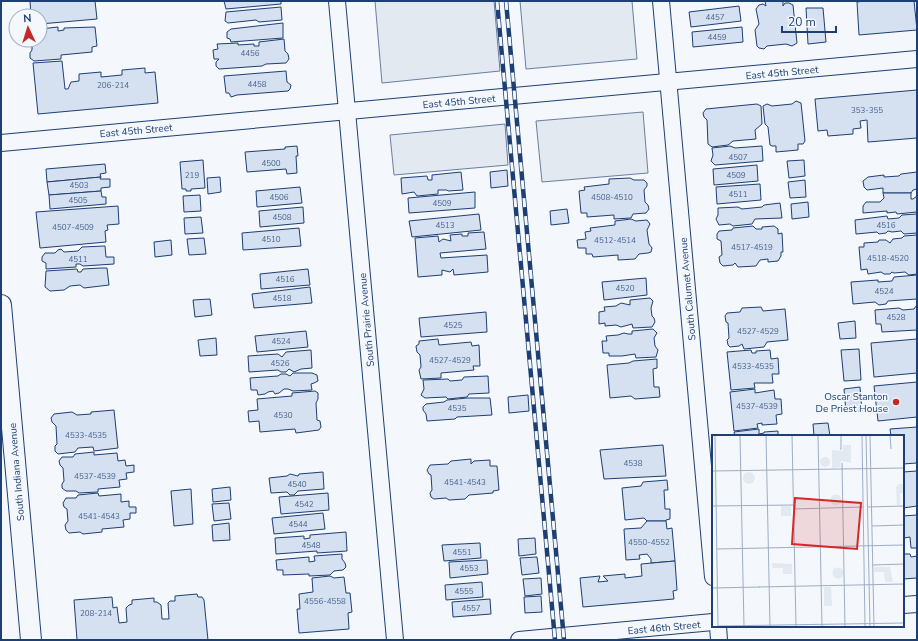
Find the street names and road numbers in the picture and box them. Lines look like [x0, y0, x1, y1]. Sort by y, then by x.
street label: East 45th Street [745, 63, 820, 83]
street label: East 45th Street [422, 92, 497, 112]
street label: East 45th Street [99, 121, 174, 141]
street label: South Calumet Avenue [677, 237, 699, 341]
street label: South Prairie Avenue [356, 272, 378, 367]
street label: South Indiana Avenue [6, 422, 28, 522]
street label: East 46th Street [627, 618, 702, 638]

